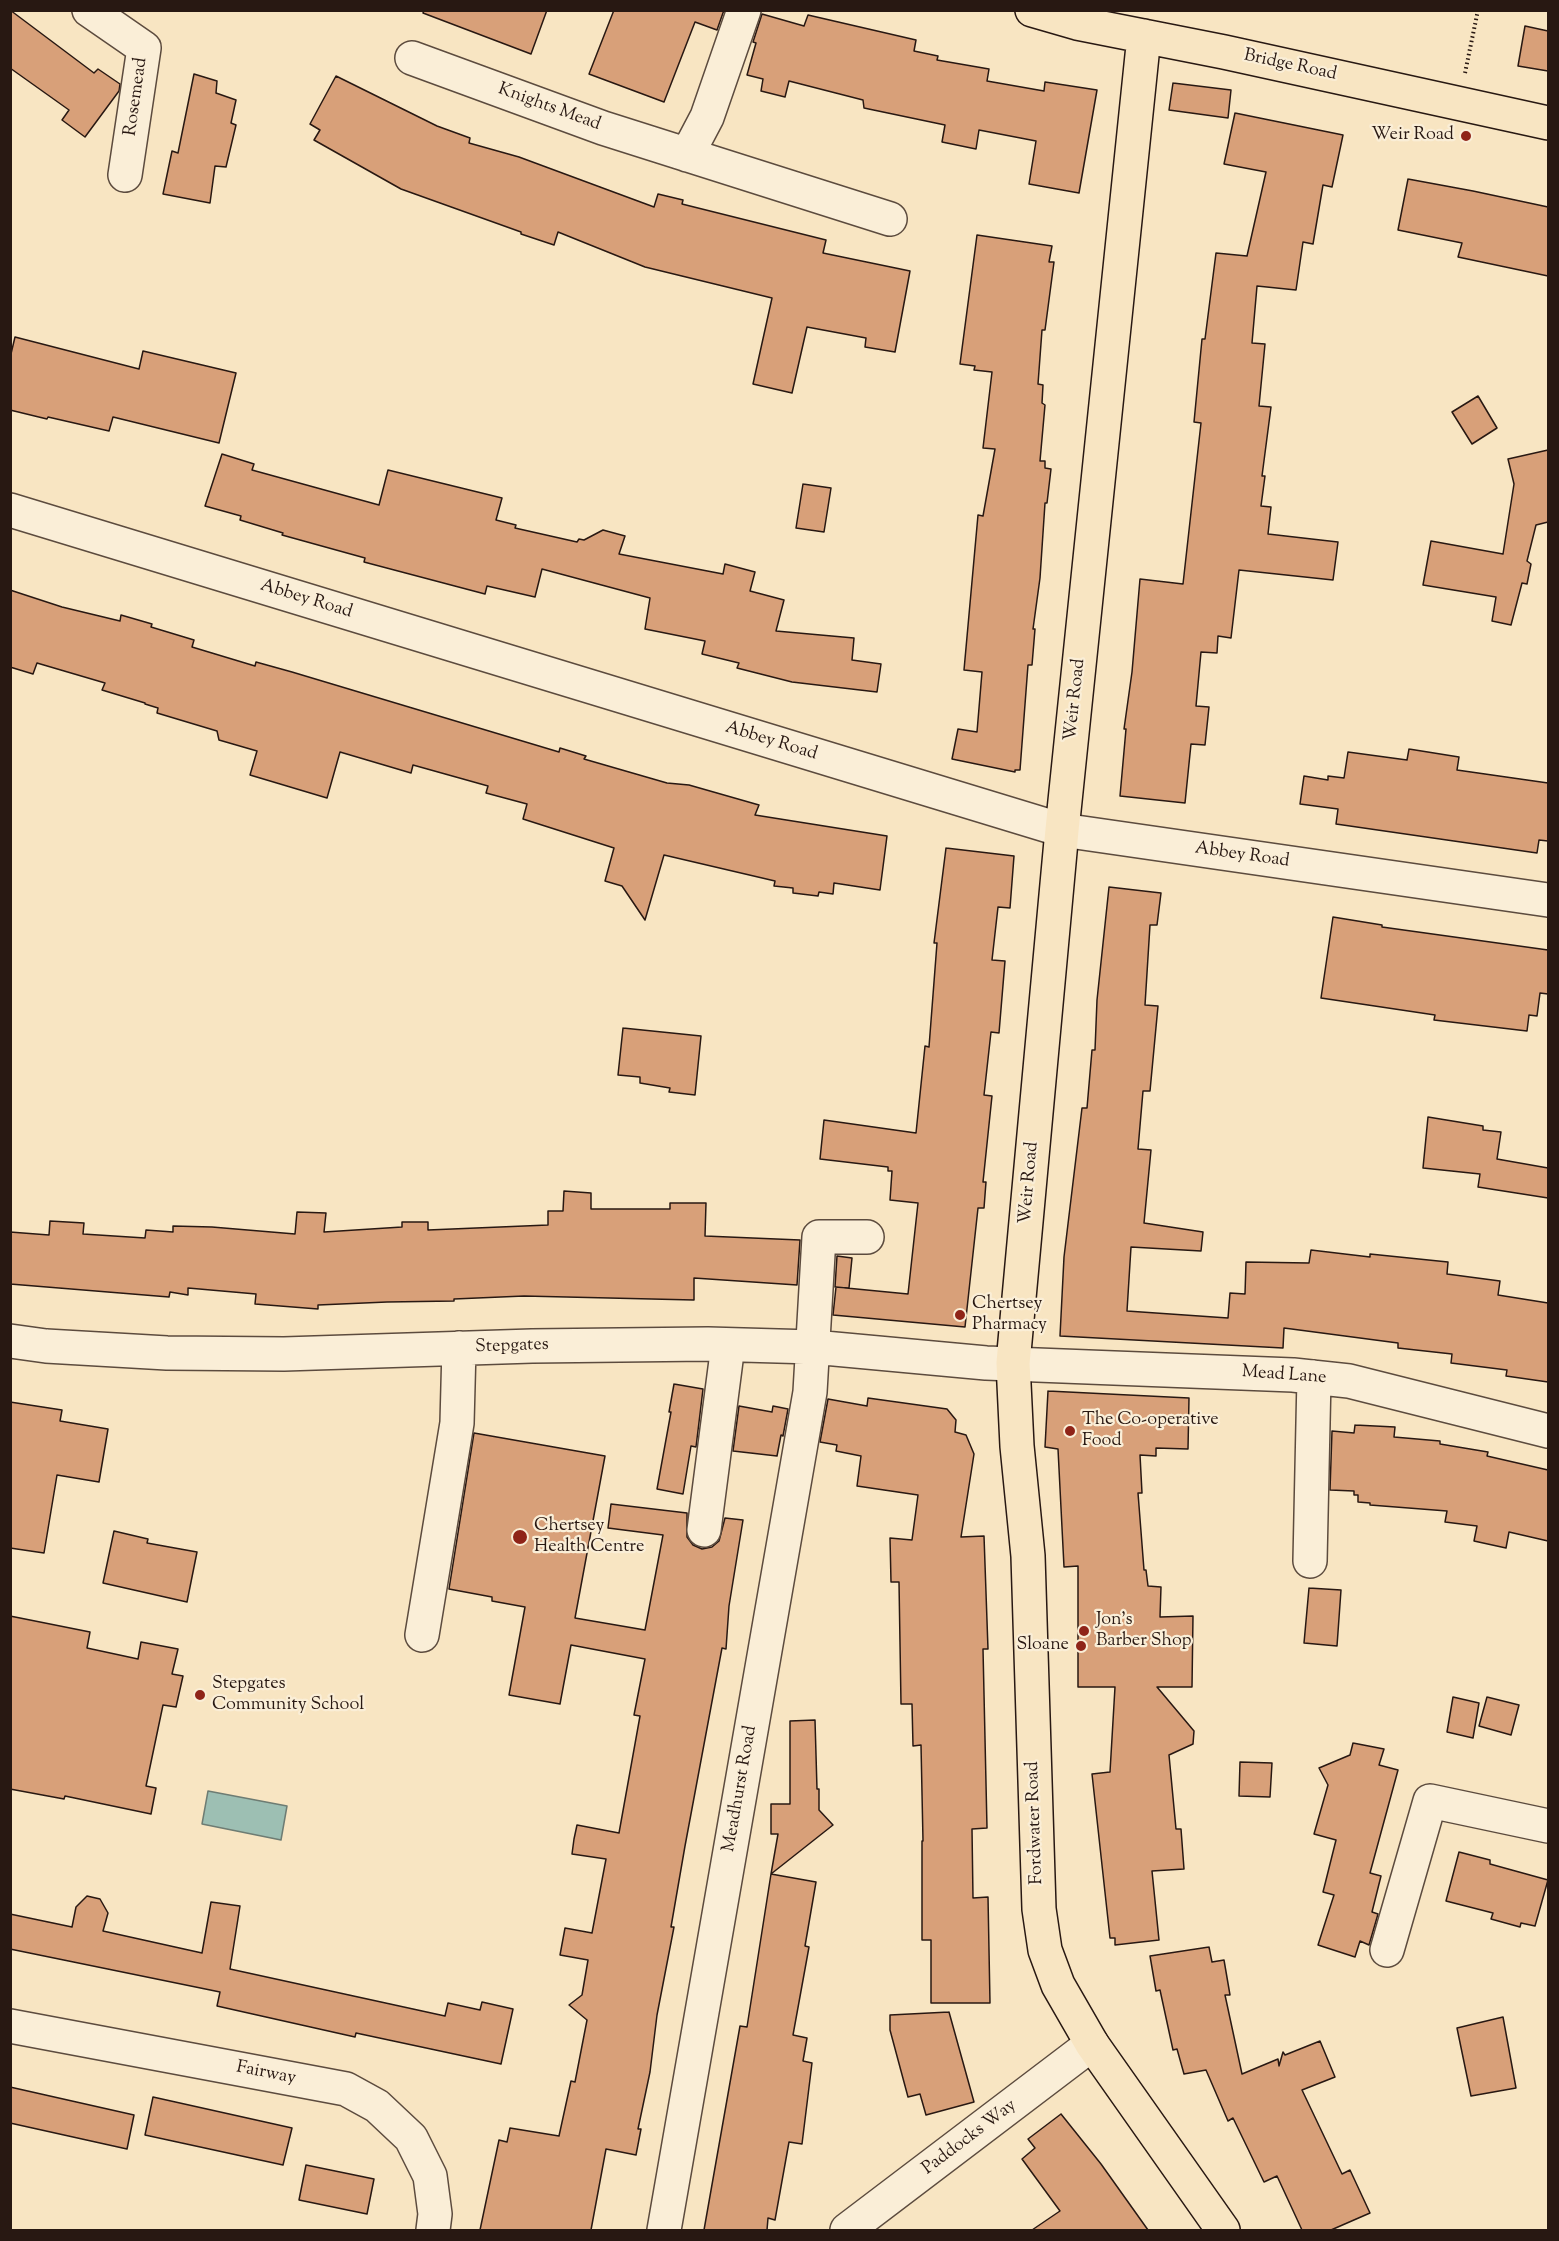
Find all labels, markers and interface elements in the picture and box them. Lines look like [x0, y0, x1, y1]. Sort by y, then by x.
street label: Bridge Road [1242, 46, 1338, 86]
street label: Rosemead [121, 56, 153, 138]
street label: Knights Mead [495, 79, 603, 137]
place label: Weir Road [1371, 125, 1454, 147]
marker: Weir Road [1459, 129, 1473, 143]
street label: Abbey Road [257, 576, 355, 624]
street label: Weir Road [1061, 658, 1091, 742]
street label: Abbey Road [722, 718, 820, 766]
street label: Abbey Road [1193, 839, 1291, 873]
street label: Weir Road [1016, 1141, 1044, 1225]
place label: Chertsey Pharmacy [972, 1294, 1047, 1336]
marker: Chertsey Pharmacy [953, 1308, 967, 1322]
street label: Stepgates [475, 1335, 549, 1359]
street label: Mead Lane [1241, 1362, 1327, 1390]
place label: The Co-operative Food [1082, 1410, 1219, 1452]
marker: The Co-operative Food [1063, 1424, 1077, 1438]
place label: Chertsey Health Centre [534, 1516, 644, 1558]
marker: Chertsey Health Centre [511, 1528, 529, 1546]
place label: Jon's Barber Shop [1096, 1610, 1192, 1652]
marker: Jon's Barber Shop [1077, 1624, 1091, 1638]
place label: Sloane [1016, 1635, 1069, 1657]
marker: Sloane [1074, 1639, 1088, 1653]
place label: Stepgates Community School [212, 1674, 364, 1716]
marker: Stepgates Community School [193, 1688, 207, 1702]
street label: Meadhurst Road [719, 1724, 763, 1854]
street label: Fordwater Road [1023, 1761, 1049, 1885]
street label: Fairway [234, 2058, 298, 2090]
street label: Paddocks Way [919, 2096, 1021, 2180]

